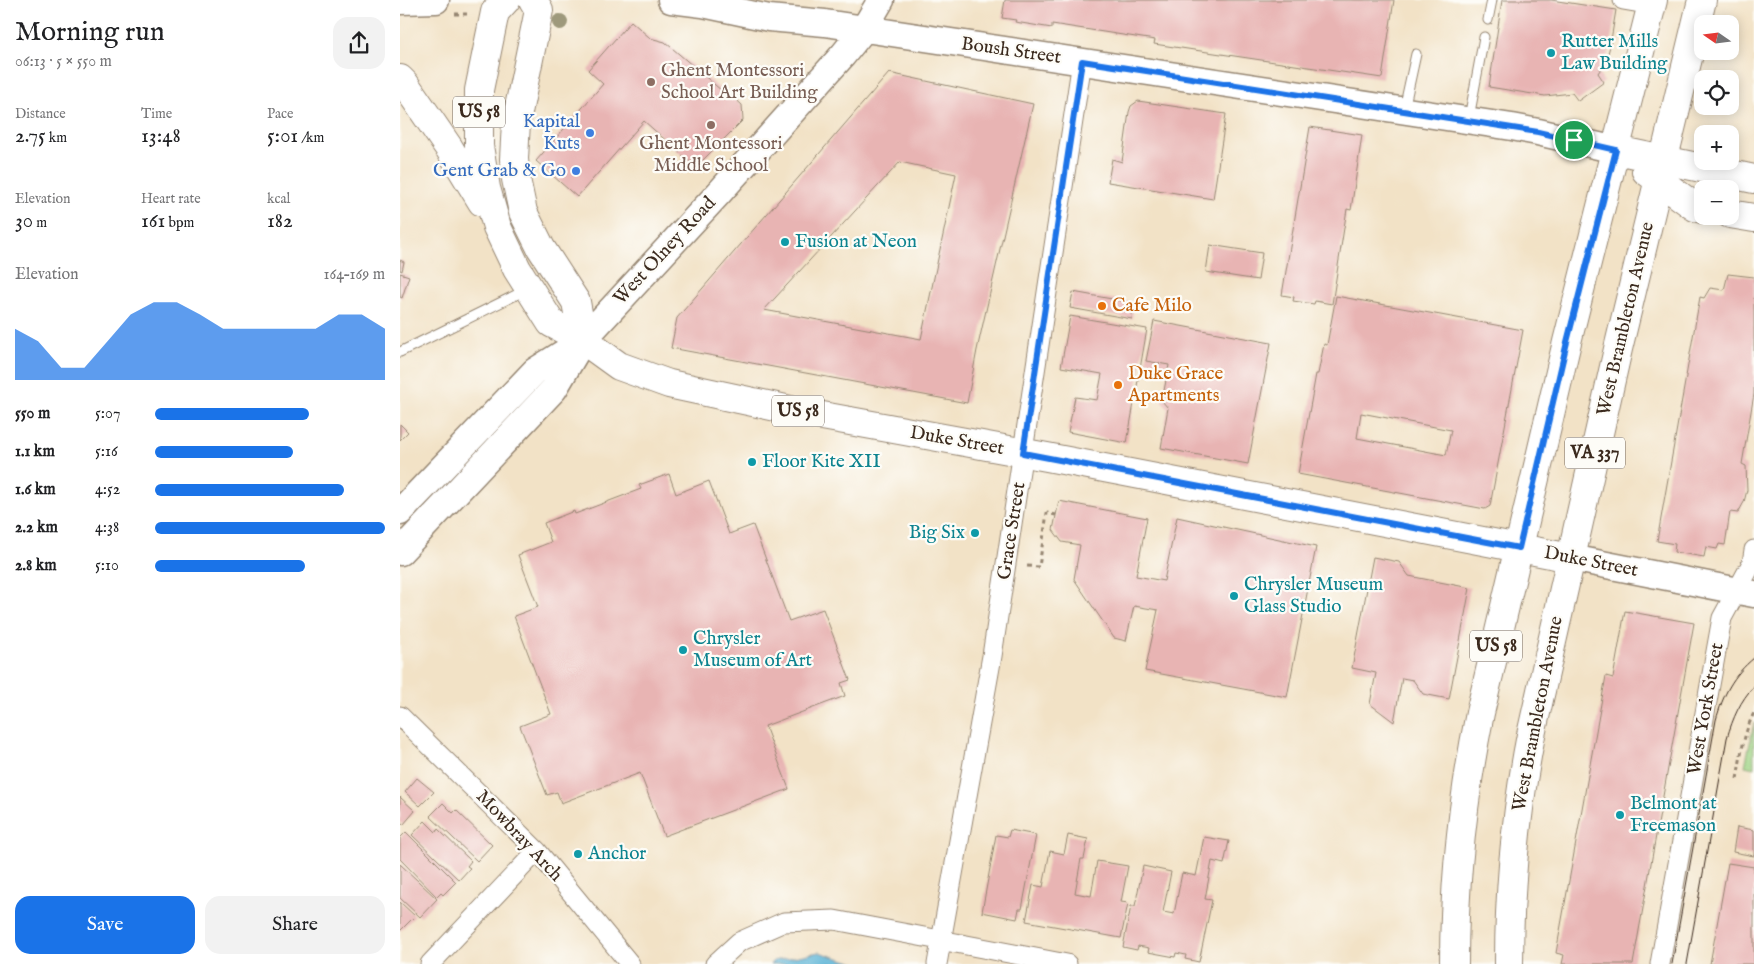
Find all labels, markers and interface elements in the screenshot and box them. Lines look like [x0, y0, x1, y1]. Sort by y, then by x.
text: Morning run [15, 15, 165, 50]
north arrow [1694, 15, 1739, 60]
map controls [1694, 15, 1739, 225]
button: share [333, 17, 385, 69]
place label: Rutter Mills Law Building [1561, 30, 1668, 76]
street label: Boush Street [959, 32, 1063, 70]
marker: Rutter Mills Law Building [1545, 47, 1557, 59]
text: 06:13 · 5 × 550 m [15, 52, 112, 72]
place label: Ghent Montessori School Art Building [661, 59, 818, 105]
button: locate [1694, 70, 1739, 115]
marker: Ghent Montessori School Art Building [645, 76, 657, 88]
road number: US 58 [453, 96, 505, 128]
text: Distance [15, 105, 66, 123]
text: Time [141, 105, 172, 123]
text: Pace [267, 105, 294, 123]
place label: Kapital Kuts [523, 110, 581, 156]
marker: Ghent Montessori Middle School [705, 119, 717, 131]
pin [1553, 119, 1595, 161]
text: 2.75 [15, 123, 46, 150]
text: 13:48 [141, 123, 181, 150]
text: 5:01 [267, 123, 298, 150]
button: + [1694, 125, 1739, 170]
icon: arrive [1560, 126, 1588, 154]
marker: Kapital Kuts [584, 127, 596, 139]
text: km [46, 129, 67, 147]
text: /km [298, 129, 324, 147]
place label: Ghent Montessori Middle School [639, 132, 783, 178]
place label: Gent Grab & Go [433, 159, 566, 183]
marker: Gent Grab & Go [570, 165, 582, 177]
button: − [1694, 180, 1739, 225]
text: Elevation [15, 190, 71, 208]
text: Heart rate [141, 190, 201, 208]
text: kcal [267, 190, 290, 208]
street label: West Olney Road [609, 191, 722, 310]
text: 30 [15, 208, 33, 235]
text: 161 [141, 208, 165, 235]
text: 182 [267, 208, 293, 235]
text: m [33, 214, 47, 232]
text: bpm [165, 214, 194, 232]
street label: West Brambleton Avenue [1592, 219, 1660, 418]
place label: Fusion at Neon [795, 230, 917, 254]
marker: Fusion at Neon [779, 236, 791, 248]
text: Elevation [15, 265, 78, 285]
text: 164–169 m [324, 265, 385, 285]
place label: Cafe Milo [1112, 294, 1192, 318]
marker: Cafe Milo [1096, 300, 1108, 312]
place label: Duke Grace Apartments [1127, 362, 1223, 408]
marker: Duke Grace Apartments [1112, 379, 1124, 391]
road number: US 58 [772, 396, 824, 426]
text: 550 m [15, 404, 50, 424]
text: 5:07 [95, 404, 120, 424]
street label: Duke Street [908, 421, 1006, 461]
road number: VA 337 [1565, 438, 1625, 468]
text: 1.1 km [15, 442, 55, 462]
text: 5:16 [95, 442, 118, 462]
place label: Floor Kite XII [762, 450, 881, 474]
marker: Floor Kite XII [746, 456, 758, 468]
text: 1.6 km [15, 480, 56, 500]
text: 4:52 [95, 480, 120, 500]
street label: Grace Street [992, 480, 1032, 582]
text: 2.2 km [15, 518, 58, 538]
text: 4:38 [95, 518, 119, 538]
place label: Big Six [909, 521, 965, 545]
marker: Big Six [969, 527, 981, 539]
street label: Duke Street [1542, 541, 1640, 583]
text: 2.8 km [15, 556, 57, 576]
text: 5:10 [95, 556, 119, 576]
place label: Chrysler Museum Glass Studio [1244, 573, 1383, 619]
marker: Chrysler Museum Glass Studio [1228, 590, 1240, 602]
street label: West Brambleton Avenue [1507, 614, 1569, 814]
place label: Chrysler Museum of Art [693, 627, 813, 673]
road number: US 58 [1470, 630, 1522, 661]
street label: West York Street [1683, 641, 1729, 777]
marker: Chrysler Museum of Art [677, 644, 689, 656]
street label: Mowbray Arch [470, 785, 568, 887]
place label: Belmont at Freemason [1630, 792, 1717, 838]
marker: Belmont at Freemason [1614, 809, 1626, 821]
place label: Anchor [587, 842, 646, 866]
marker: Anchor [572, 848, 584, 860]
button: Save [15, 896, 195, 954]
button: Share [205, 896, 385, 954]

